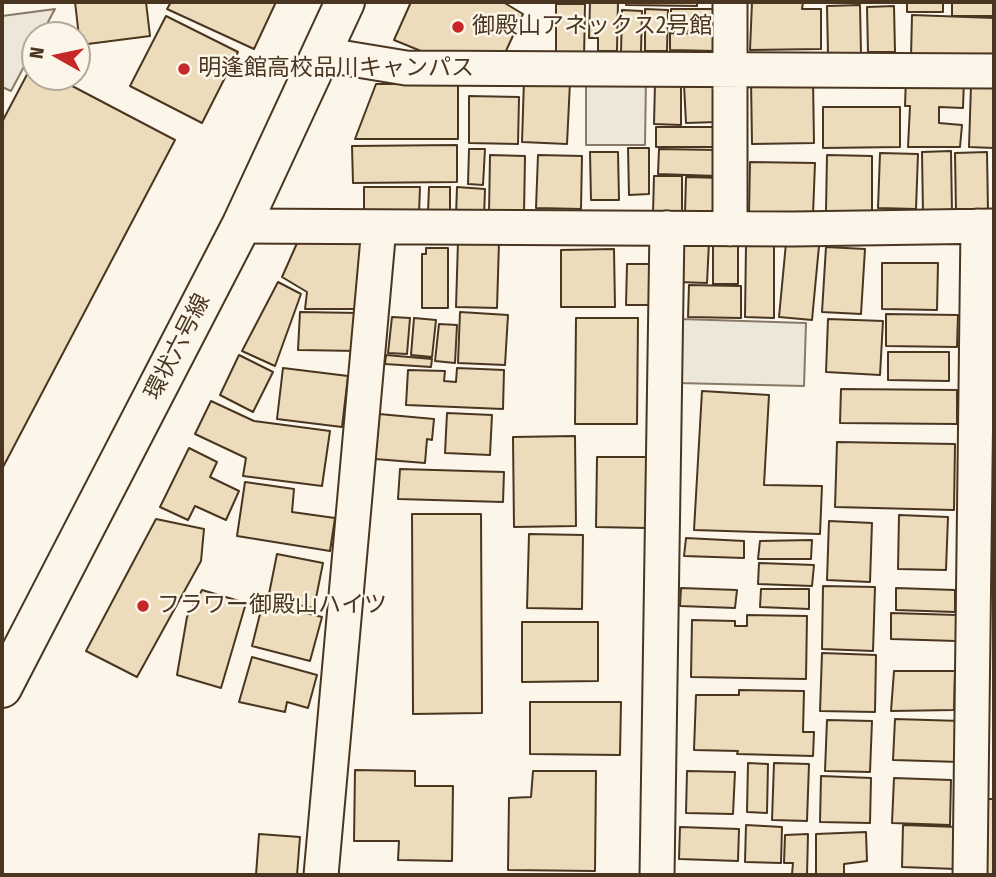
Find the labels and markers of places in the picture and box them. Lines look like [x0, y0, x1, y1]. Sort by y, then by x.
place label: 御殿山アネックス2号館 [472, 13, 712, 41]
marker: 御殿山アネックス2号館 [450, 19, 466, 35]
place label: 明逢館高校品川キャンパス [198, 55, 474, 83]
marker: 明逢館高校品川キャンパス [176, 61, 192, 77]
place label: フラワー御殿山ハイツ [157, 592, 387, 620]
marker: フラワー御殿山ハイツ [135, 598, 151, 614]

